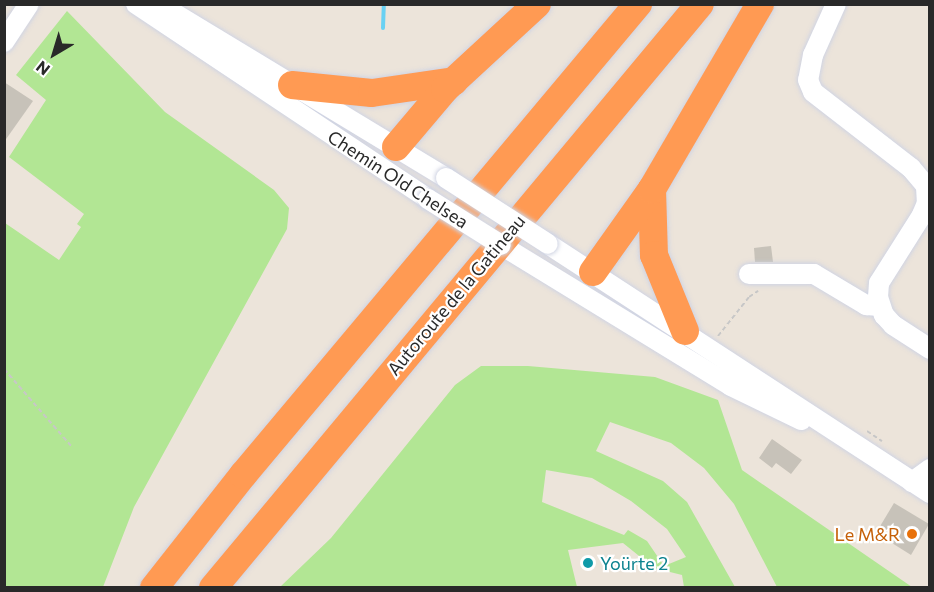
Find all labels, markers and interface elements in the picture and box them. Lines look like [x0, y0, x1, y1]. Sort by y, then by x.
north arrow [24, 24, 84, 84]
text: N [32, 57, 53, 80]
street label: Chemin Old Chelsea [324, 126, 472, 232]
street label: Autoroute de la Gatineau [383, 210, 529, 380]
place label: Le M&R [834, 523, 900, 545]
marker: Le M&R [905, 527, 919, 541]
place label: Yoürte 2 [600, 552, 668, 574]
marker: Yoürte 2 [581, 556, 595, 570]

